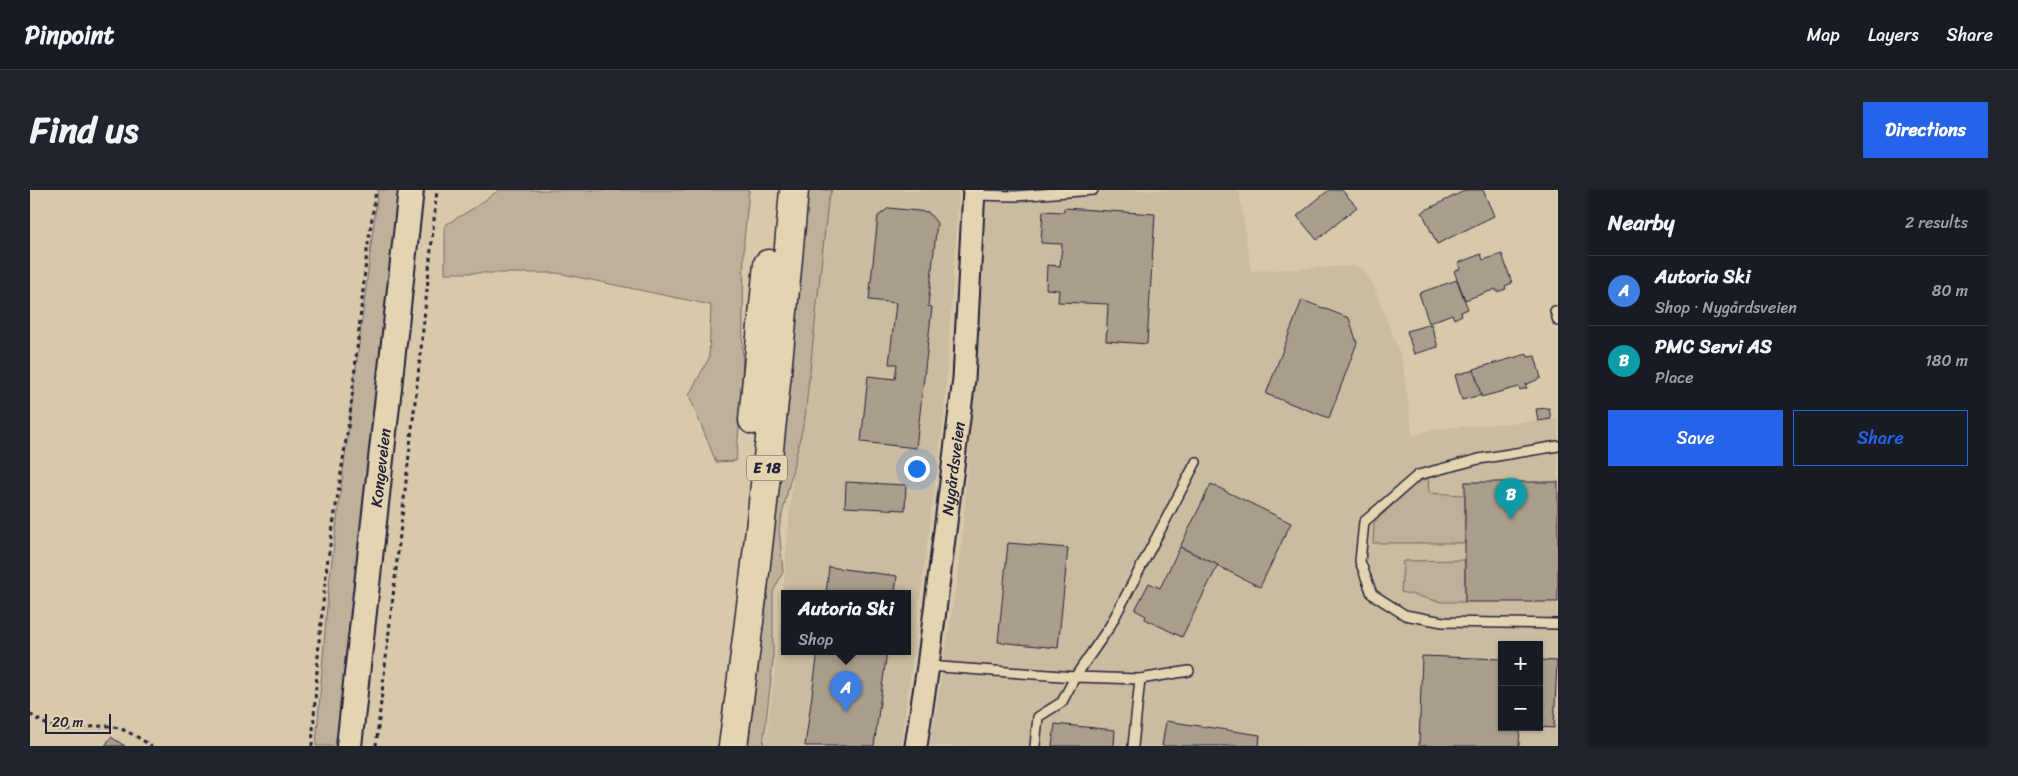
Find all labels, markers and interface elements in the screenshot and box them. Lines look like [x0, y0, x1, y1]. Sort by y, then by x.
text: Pinpoint [25, 14, 114, 56]
text: Map [1807, 19, 1840, 51]
text: Layers [1868, 19, 1919, 51]
text: Share [1947, 19, 1993, 51]
text: Find us [30, 99, 138, 161]
button: Directions [1863, 102, 1988, 158]
text: Nearby [1608, 204, 1674, 242]
text: 2 results [1905, 208, 1968, 237]
text: Autoria Ski [1655, 260, 1750, 293]
text: A [1619, 276, 1629, 305]
text: 80 m [1932, 276, 1968, 305]
text: Shop · Nygårdsveien [1655, 293, 1797, 322]
text: PMC Servi AS [1655, 330, 1772, 363]
text: B [1619, 346, 1629, 375]
text: 180 m [1925, 346, 1968, 375]
text: Place [1655, 363, 1694, 392]
button: Save [1608, 410, 1783, 466]
button: Share [1793, 410, 1968, 466]
street label: Nygårdsveien [933, 420, 974, 517]
street label: Kongeveien [362, 426, 399, 509]
road number: E 18 [747, 456, 787, 480]
your location [904, 456, 930, 482]
pin: B [1495, 478, 1527, 519]
popup [781, 590, 911, 655]
text: Autoria Ski [798, 592, 894, 625]
text: Shop [798, 625, 833, 654]
map controls [1498, 641, 1543, 731]
button: + [1498, 641, 1543, 686]
pin: A [830, 671, 862, 712]
button: − [1498, 686, 1543, 731]
text: 20 m [52, 710, 83, 735]
scale bar [45, 711, 111, 734]

